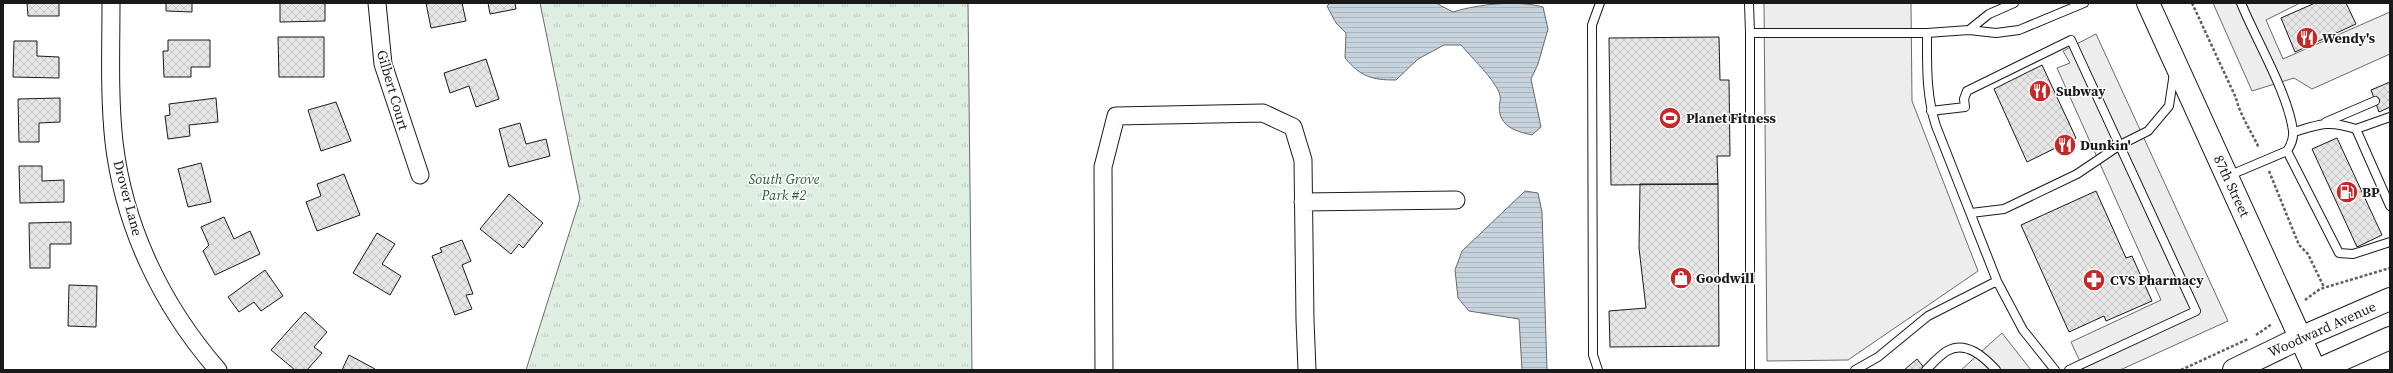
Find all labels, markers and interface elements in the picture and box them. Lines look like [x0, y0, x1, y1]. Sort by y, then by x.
restaurant icon: Wendy's [2294, 25, 2320, 51]
place label: Wendy's [2322, 28, 2376, 48]
street label: Gilbert Court [372, 48, 414, 133]
restaurant icon: Subway [2027, 78, 2053, 104]
place label: Subway [2056, 81, 2106, 101]
sports icon: Planet Fitness [1657, 105, 1683, 131]
place label: Planet Fitness [1686, 108, 1777, 128]
restaurant icon: Dunkin' [2052, 132, 2078, 158]
place label: Dunkin' [2080, 135, 2131, 155]
street label: 87th Street [2209, 152, 2255, 221]
street label: Drover Lane [108, 158, 148, 238]
park label: South Grove Park #2 [749, 169, 820, 205]
fuel station icon: BP [2334, 179, 2360, 205]
place label: BP [2362, 182, 2380, 202]
shop icon: Goodwill [1668, 265, 1694, 291]
pharmacy icon: CVS Pharmacy [2081, 267, 2107, 293]
place label: Goodwill [1696, 268, 1755, 288]
place label: CVS Pharmacy [2110, 270, 2204, 290]
street label: Woodward Avenue [2265, 296, 2379, 362]

